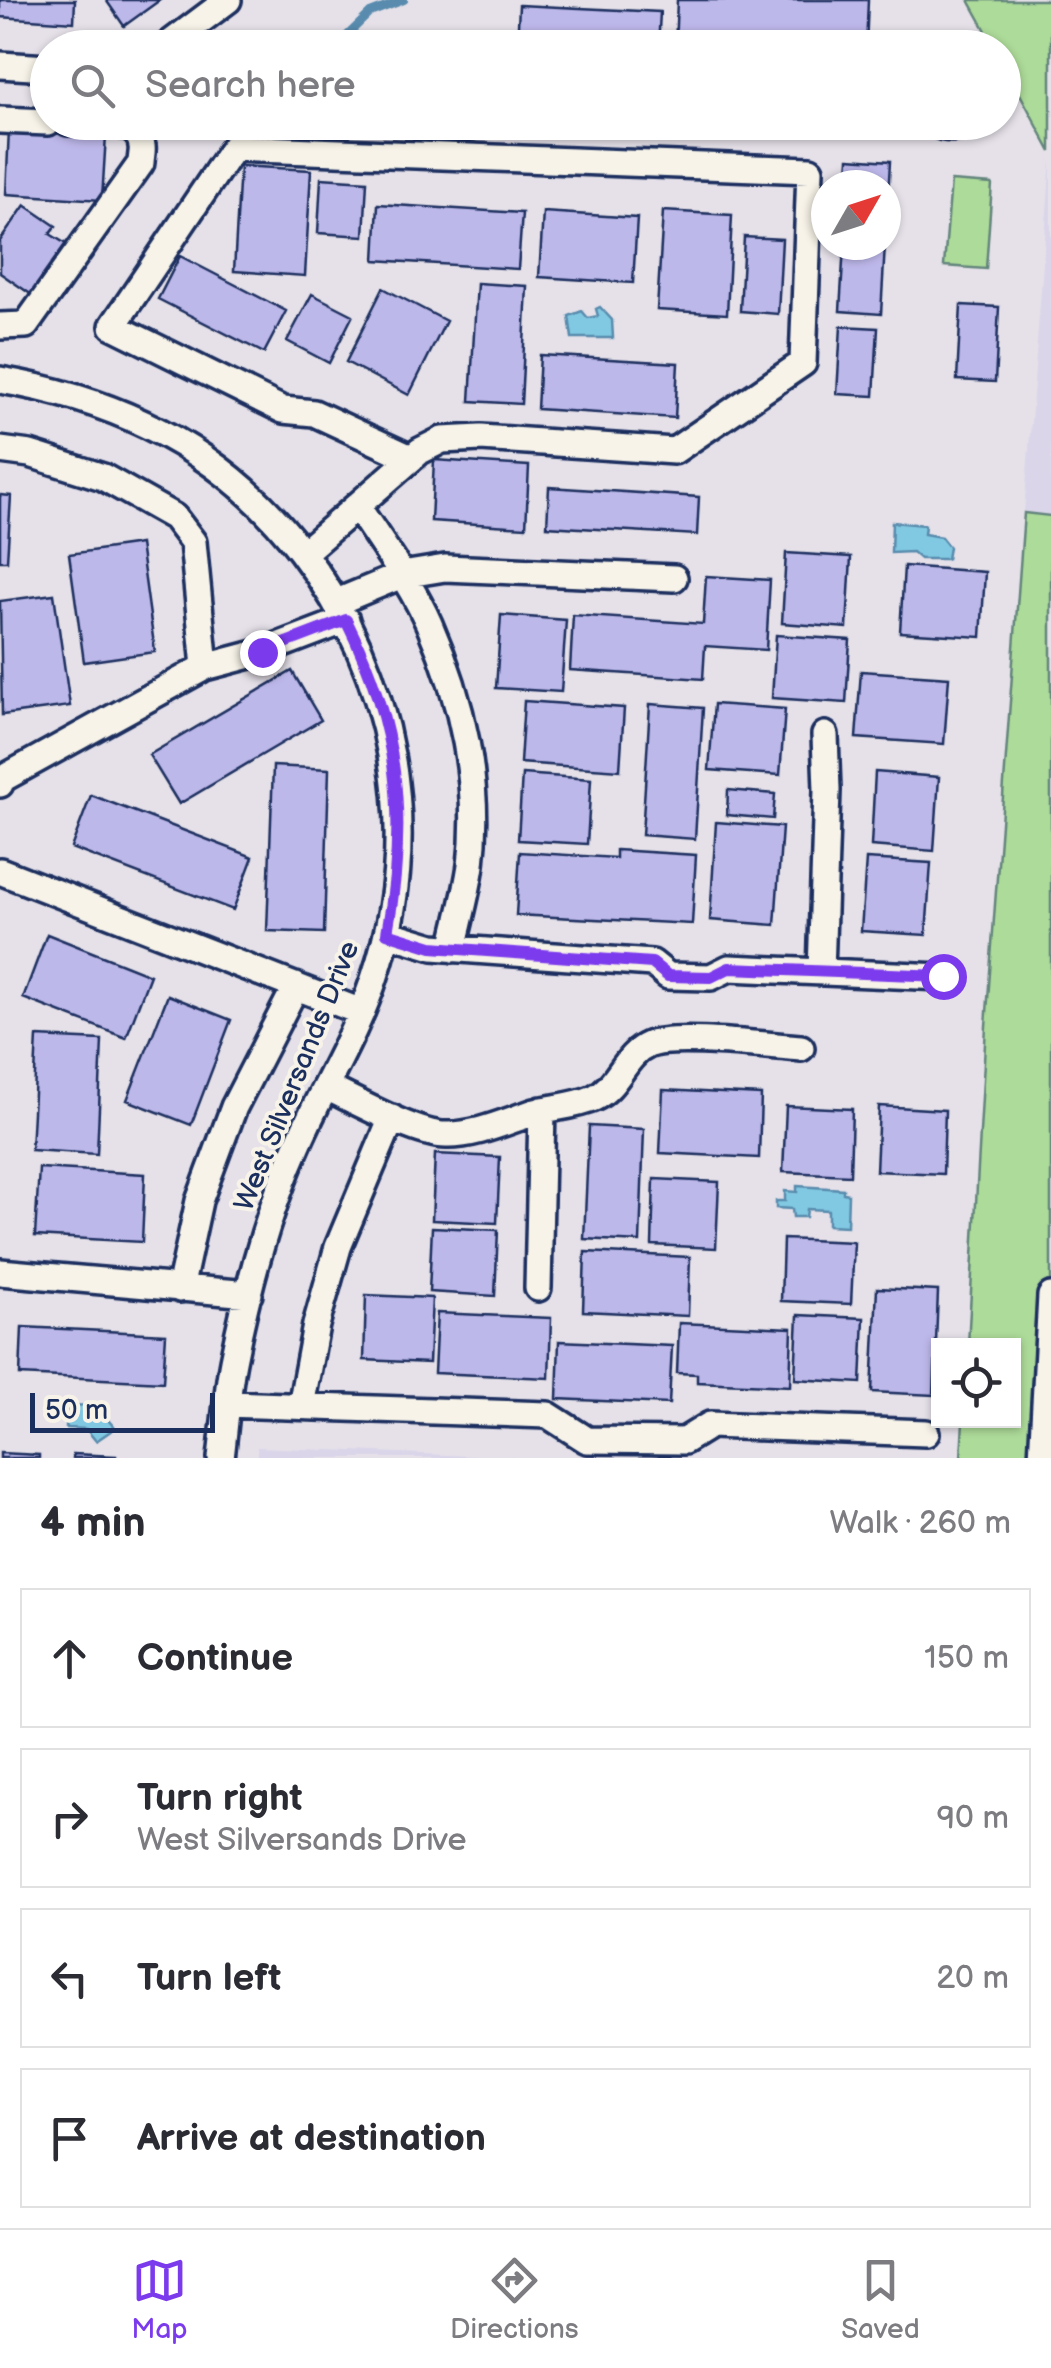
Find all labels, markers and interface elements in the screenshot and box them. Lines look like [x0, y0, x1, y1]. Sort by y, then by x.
search box [30, 30, 1021, 140]
icon: search [65, 58, 120, 113]
text: Search here [145, 63, 356, 108]
north arrow [811, 170, 901, 260]
route end [240, 630, 286, 676]
street label: West Silversands Drive [228, 936, 366, 1216]
route start [921, 954, 967, 1000]
map controls [931, 1338, 1021, 1428]
button: locate [931, 1338, 1021, 1428]
scale bar [30, 1388, 215, 1432]
text: 50 m [45, 1394, 108, 1427]
text: 4 min [40, 1498, 146, 1549]
text: Walk · 260 m [829, 1504, 1011, 1543]
icon: ahead [42, 1631, 97, 1686]
text: Continue [137, 1636, 293, 1681]
text: 150 m [924, 1639, 1009, 1678]
text: Turn right [137, 1776, 302, 1821]
icon: right [42, 1791, 97, 1846]
text: 90 m [937, 1799, 1009, 1838]
text: West Silversands Drive [137, 1821, 467, 1860]
icon: left [42, 1951, 97, 2006]
text: Turn left [137, 1956, 281, 2001]
text: 20 m [936, 1959, 1009, 1998]
icon: arrive [42, 2111, 97, 2166]
text: Arrive at destination [137, 2116, 486, 2161]
tab: Map [131, 2253, 188, 2346]
tab: Directions [450, 2253, 579, 2346]
tab: Saved [841, 2253, 920, 2346]

